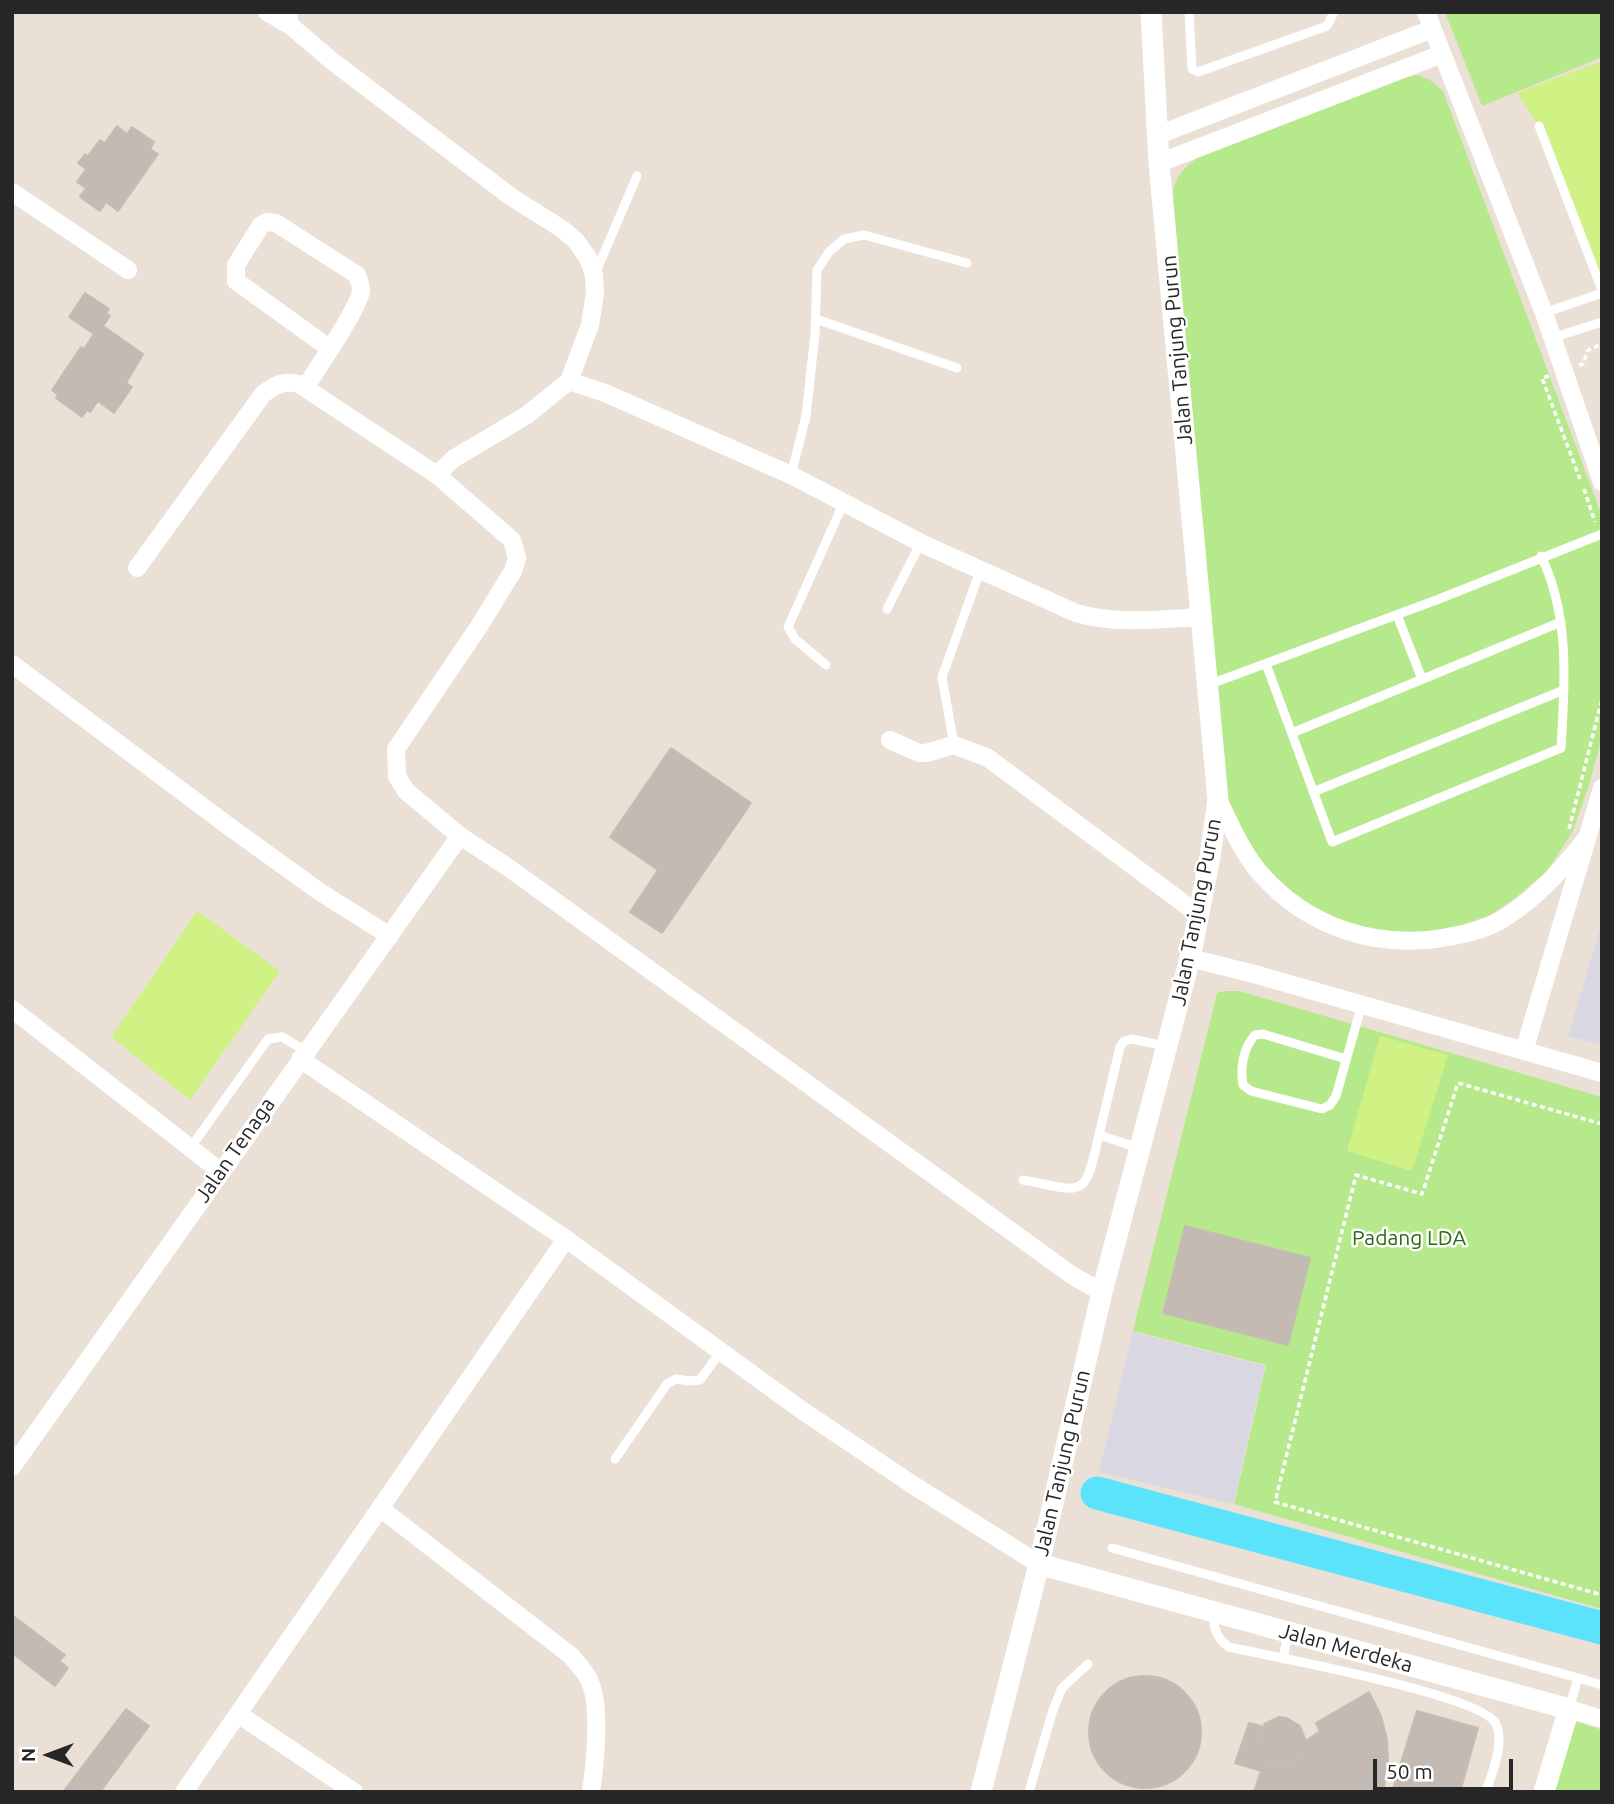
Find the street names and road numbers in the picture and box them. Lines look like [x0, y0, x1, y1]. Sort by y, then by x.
street label: Jalan Tanjung Purun [1156, 254, 1198, 446]
street label: Jalan Tanjung Purun [1165, 816, 1227, 1008]
street label: Jalan Tenaga [190, 1093, 280, 1207]
street label: Jalan Tanjung Purun [1028, 1367, 1096, 1559]
street label: Jalan Merdeka [1276, 1618, 1416, 1678]

